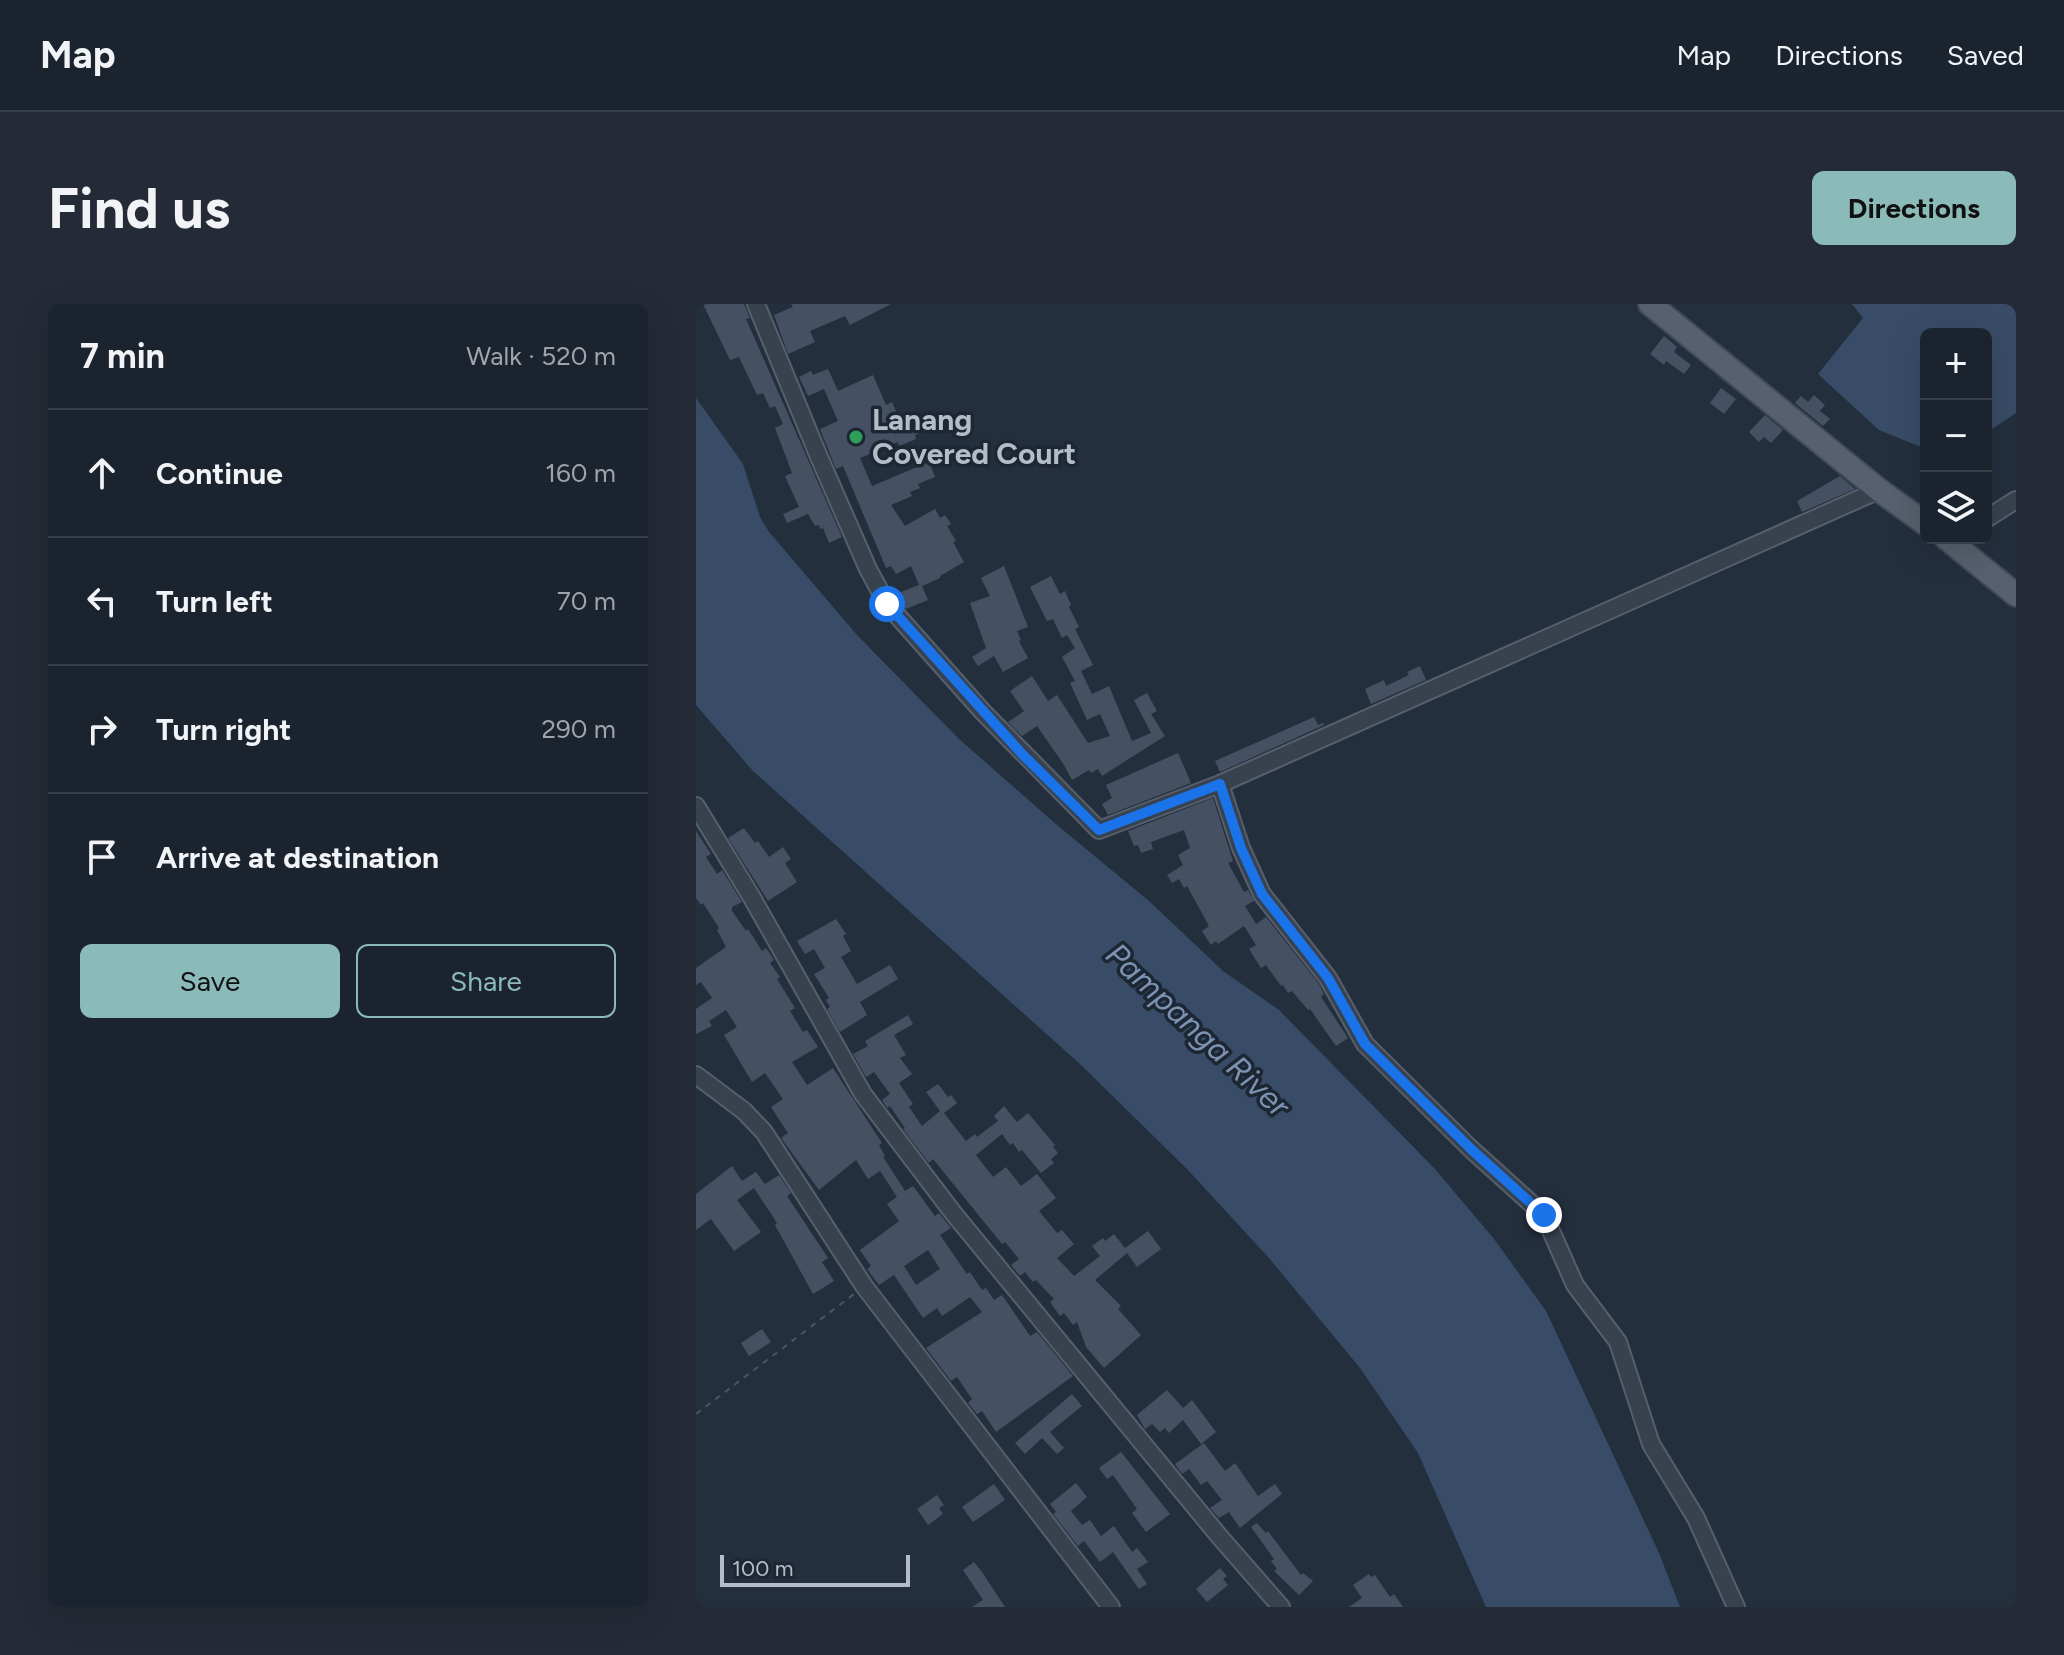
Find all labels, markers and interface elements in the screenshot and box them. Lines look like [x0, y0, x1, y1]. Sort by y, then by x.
text: Map [40, 32, 116, 78]
text: Map [1677, 38, 1731, 72]
text: Directions [1775, 38, 1903, 72]
text: Saved [1947, 38, 2024, 72]
button: Directions [1812, 171, 2016, 245]
text: Find us [48, 175, 230, 242]
map controls [1920, 328, 1992, 544]
button: + [1920, 328, 1992, 400]
text: 7 min [80, 336, 165, 377]
text: Walk · 520 m [466, 340, 616, 372]
button: − [1920, 400, 1992, 472]
place label: Lanang Covered Court [872, 401, 1076, 472]
marker: Lanang Covered Court [847, 428, 865, 446]
icon: ahead [80, 451, 124, 495]
text: Continue [156, 455, 283, 492]
text: 160 m [545, 457, 616, 489]
button: layers [1920, 472, 1992, 544]
icon: left [80, 579, 124, 623]
text: Turn left [156, 583, 273, 620]
text: 70 m [557, 585, 616, 617]
route start [869, 586, 905, 622]
icon: right [80, 707, 124, 751]
text: Turn right [156, 711, 291, 748]
text: 290 m [542, 713, 616, 745]
icon: arrive [80, 835, 124, 879]
text: Arrive at destination [156, 839, 439, 876]
water label: Pampanga River [1098, 935, 1299, 1126]
button: Save [80, 944, 340, 1018]
button: Share [356, 944, 616, 1018]
route end [1526, 1197, 1562, 1233]
scale bar [720, 1551, 910, 1587]
text: 100 m [732, 1555, 793, 1582]

